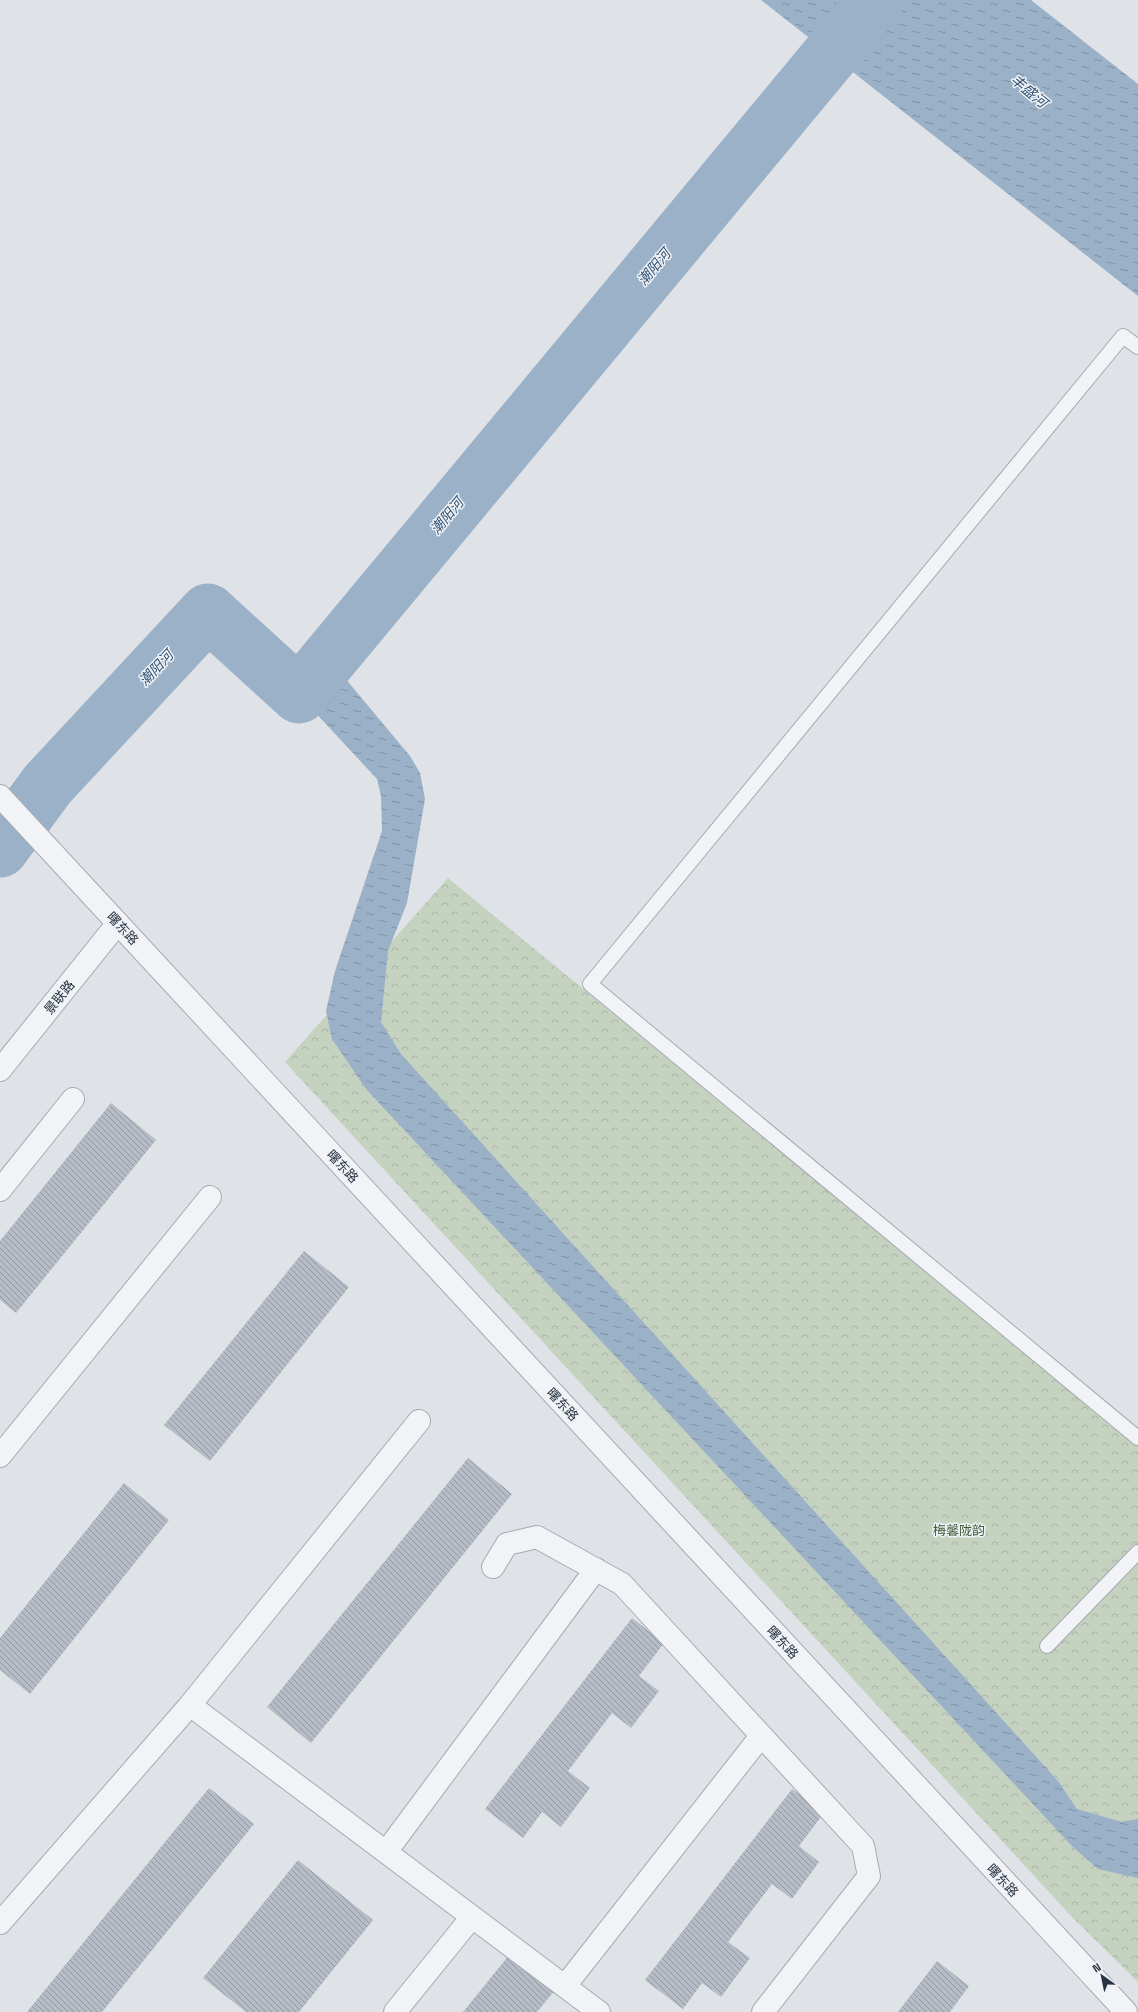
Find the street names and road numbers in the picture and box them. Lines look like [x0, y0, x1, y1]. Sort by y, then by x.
street label: 曙东路 [103, 908, 142, 948]
street label: 景联路 [41, 977, 78, 1018]
street label: 曙东路 [323, 1146, 362, 1186]
street label: 曙东路 [543, 1384, 582, 1424]
street label: 曙东路 [763, 1622, 802, 1662]
street label: 曙东路 [983, 1860, 1022, 1900]

